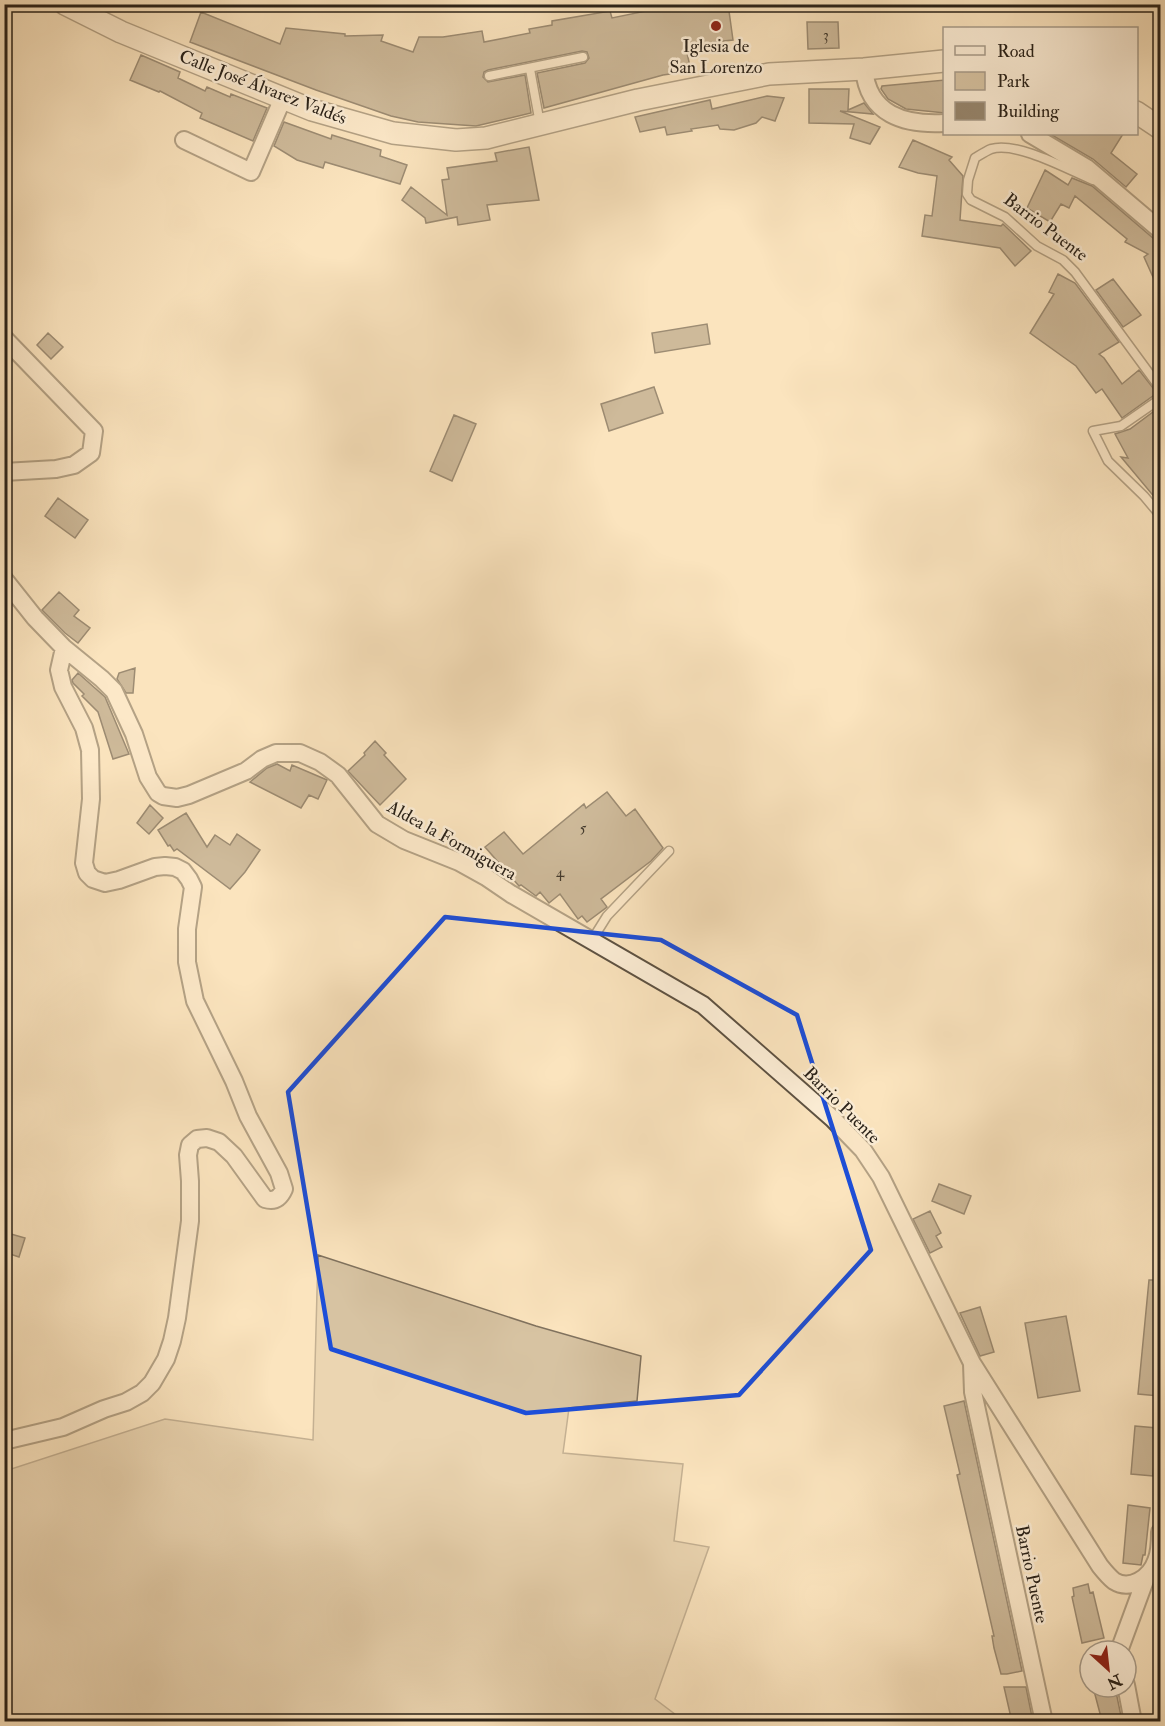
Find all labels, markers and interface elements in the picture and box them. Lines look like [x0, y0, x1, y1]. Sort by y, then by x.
marker: Iglesia de San Lorenzo [709, 19, 723, 33]
house number: 3 [823, 26, 829, 45]
legend [943, 27, 1138, 135]
place label: Iglesia de San Lorenzo [669, 35, 763, 79]
text: Road [997, 40, 1035, 63]
street label: Calle José Álvarez Valdés [176, 45, 350, 130]
text: Park [997, 70, 1030, 93]
text: Building [997, 100, 1060, 123]
street label: Barrio Puente [999, 188, 1093, 267]
street label: Aldea la Formiguera [382, 795, 521, 886]
house number: 5 [580, 819, 587, 838]
house number: 4 [556, 863, 565, 882]
street label: Barrio Puente [798, 1062, 885, 1149]
street label: Barrio Puente [1010, 1523, 1053, 1626]
north arrow [1078, 1639, 1138, 1699]
text: N [1103, 1669, 1126, 1694]

